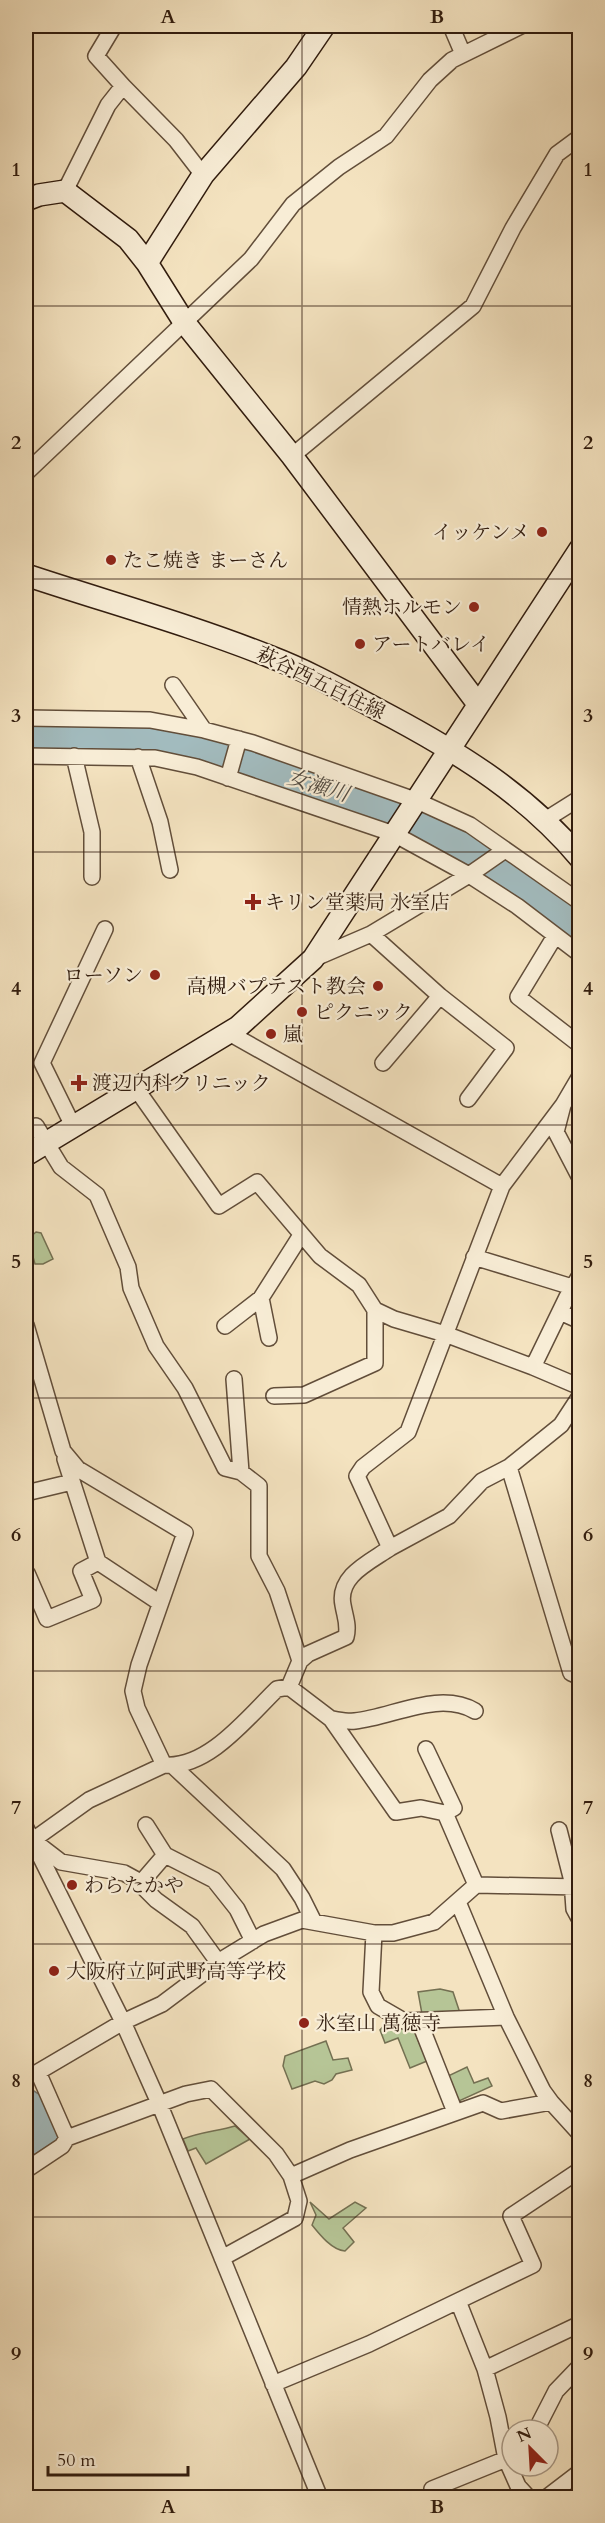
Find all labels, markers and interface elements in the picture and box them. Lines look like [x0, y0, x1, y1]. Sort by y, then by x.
text: A [160, 3, 176, 30]
text: B [430, 3, 444, 30]
text: 1 [11, 156, 21, 183]
text: 1 [583, 156, 593, 183]
text: 2 [11, 429, 21, 456]
text: 2 [583, 429, 593, 456]
place label: イッケンメ [432, 519, 530, 546]
marker: イッケンメ [535, 525, 549, 539]
place label: たこ焼き まーさん [123, 547, 288, 574]
marker: たこ焼き まーさん [104, 553, 118, 567]
place label: 情熱ホルモン [342, 594, 462, 621]
marker: 情熱ホルモン [467, 600, 481, 614]
place label: アートバレイ [372, 631, 490, 658]
marker: アートバレイ [353, 637, 367, 651]
street label: 萩谷西五百住線 [252, 640, 390, 726]
text: 3 [11, 702, 21, 729]
text: 3 [583, 702, 593, 729]
water label: 女瀬川 [284, 763, 354, 810]
place label: キリン堂薬局 氷室店 [265, 889, 450, 916]
marker: キリン堂薬局 氷室店 [246, 895, 260, 909]
place label: ローソン [64, 962, 143, 989]
marker: ローソン [148, 968, 162, 982]
place label: 高槻バプテスト教会 [187, 973, 366, 1000]
text: 4 [11, 975, 21, 1002]
text: 4 [583, 975, 593, 1002]
marker: 高槻バプテスト教会 [371, 979, 385, 993]
place label: ピクニック [314, 999, 413, 1026]
marker: ピクニック [295, 1005, 309, 1019]
place label: 嵐 [283, 1021, 303, 1048]
marker: 嵐 [264, 1027, 278, 1041]
place label: 渡辺内科クリニック [92, 1070, 271, 1097]
marker: 渡辺内科クリニック [70, 1074, 88, 1092]
text: 5 [11, 1248, 21, 1275]
text: 5 [583, 1248, 593, 1275]
text: 6 [11, 1521, 21, 1548]
text: 6 [583, 1521, 593, 1548]
text: 7 [11, 1794, 21, 1821]
text: 7 [583, 1794, 593, 1821]
place label: わらたかや [84, 1872, 184, 1899]
marker: わらたかや [65, 1878, 79, 1892]
place label: 大阪府立阿武野高等学校 [66, 1958, 286, 1985]
marker: 大阪府立阿武野高等学校 [47, 1964, 61, 1978]
place label: 氷室山 萬徳寺 [316, 2010, 441, 2037]
marker: 氷室山 萬徳寺 [297, 2016, 311, 2030]
text: 8 [11, 2067, 21, 2094]
text: 8 [583, 2067, 593, 2094]
text: 9 [11, 2340, 21, 2367]
text: 9 [583, 2340, 593, 2367]
north arrow [500, 2418, 560, 2478]
text: N [513, 2422, 535, 2448]
scale bar [48, 2439, 188, 2477]
text: 50 m [57, 2448, 96, 2473]
text: A [160, 2493, 176, 2520]
text: B [430, 2493, 444, 2520]

